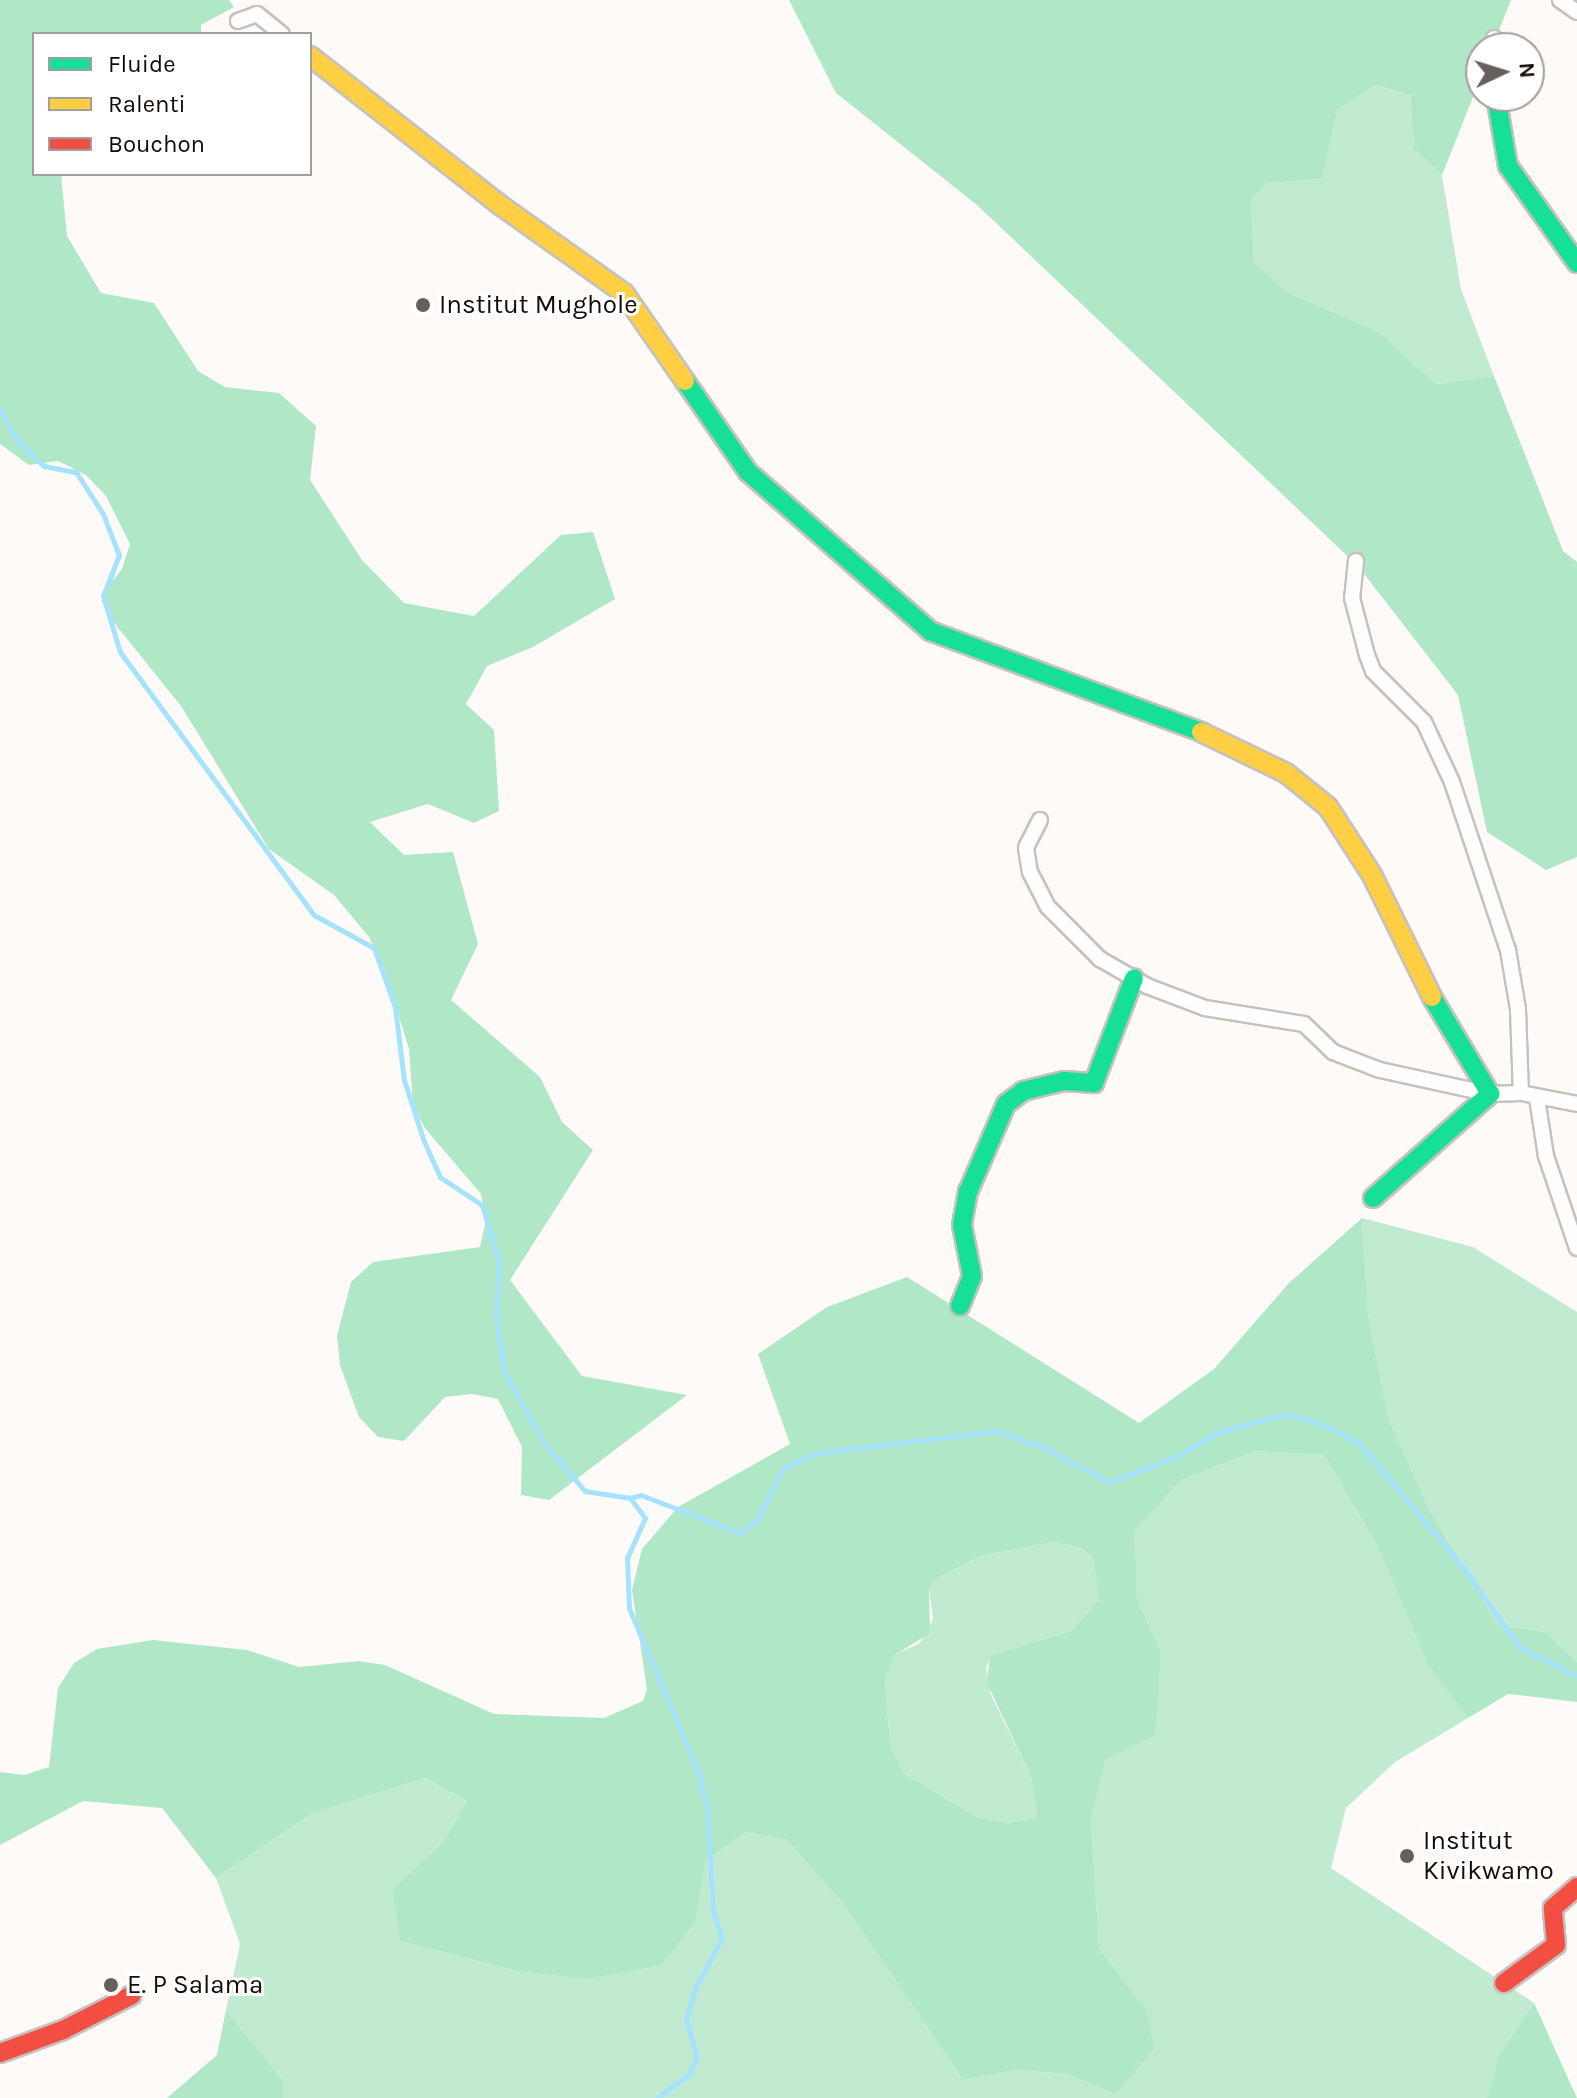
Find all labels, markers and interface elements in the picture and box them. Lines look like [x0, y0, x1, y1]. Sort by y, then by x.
legend [32, 32, 312, 176]
north arrow [1465, 32, 1545, 112]
text: Fluide [108, 50, 176, 78]
text: N [1513, 62, 1540, 79]
text: Ralenti [108, 90, 186, 118]
text: Bouchon [108, 130, 205, 158]
place label: Institut Mughole [439, 289, 638, 321]
marker: Institut Mughole [414, 296, 432, 314]
place label: Institut Kivikwamo [1423, 1825, 1554, 1886]
marker: Institut Kivikwamo [1398, 1847, 1416, 1865]
place label: E. P Salama [127, 1969, 263, 2001]
marker: E. P Salama [102, 1976, 120, 1994]

